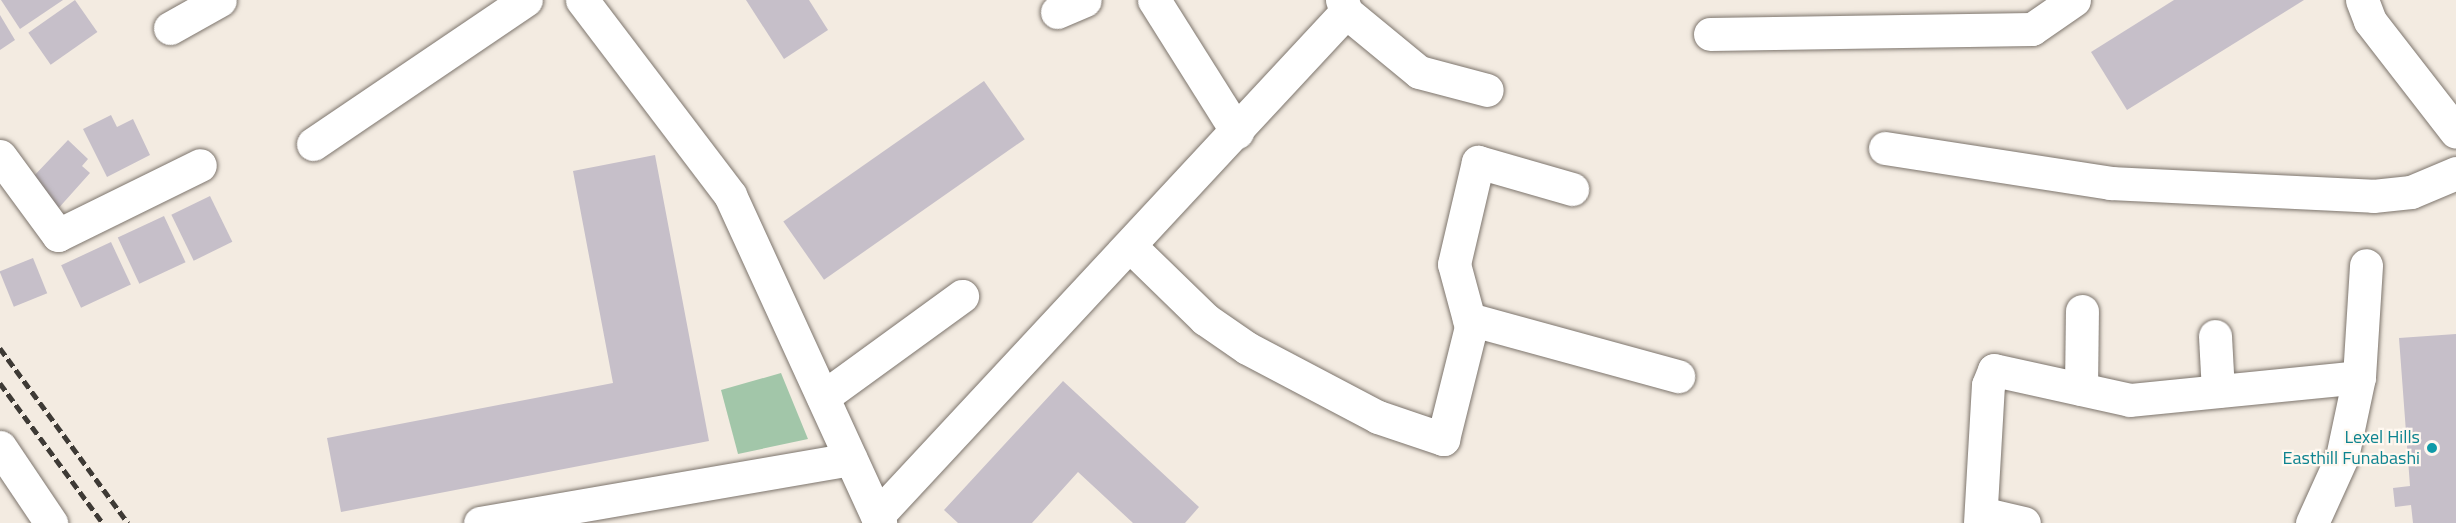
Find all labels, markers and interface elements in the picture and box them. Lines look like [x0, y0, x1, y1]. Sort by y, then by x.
place label: Lexel Hills Easthill Funabashi [2283, 427, 2420, 470]
marker: Lexel Hills Easthill Funabashi [2425, 441, 2439, 455]

